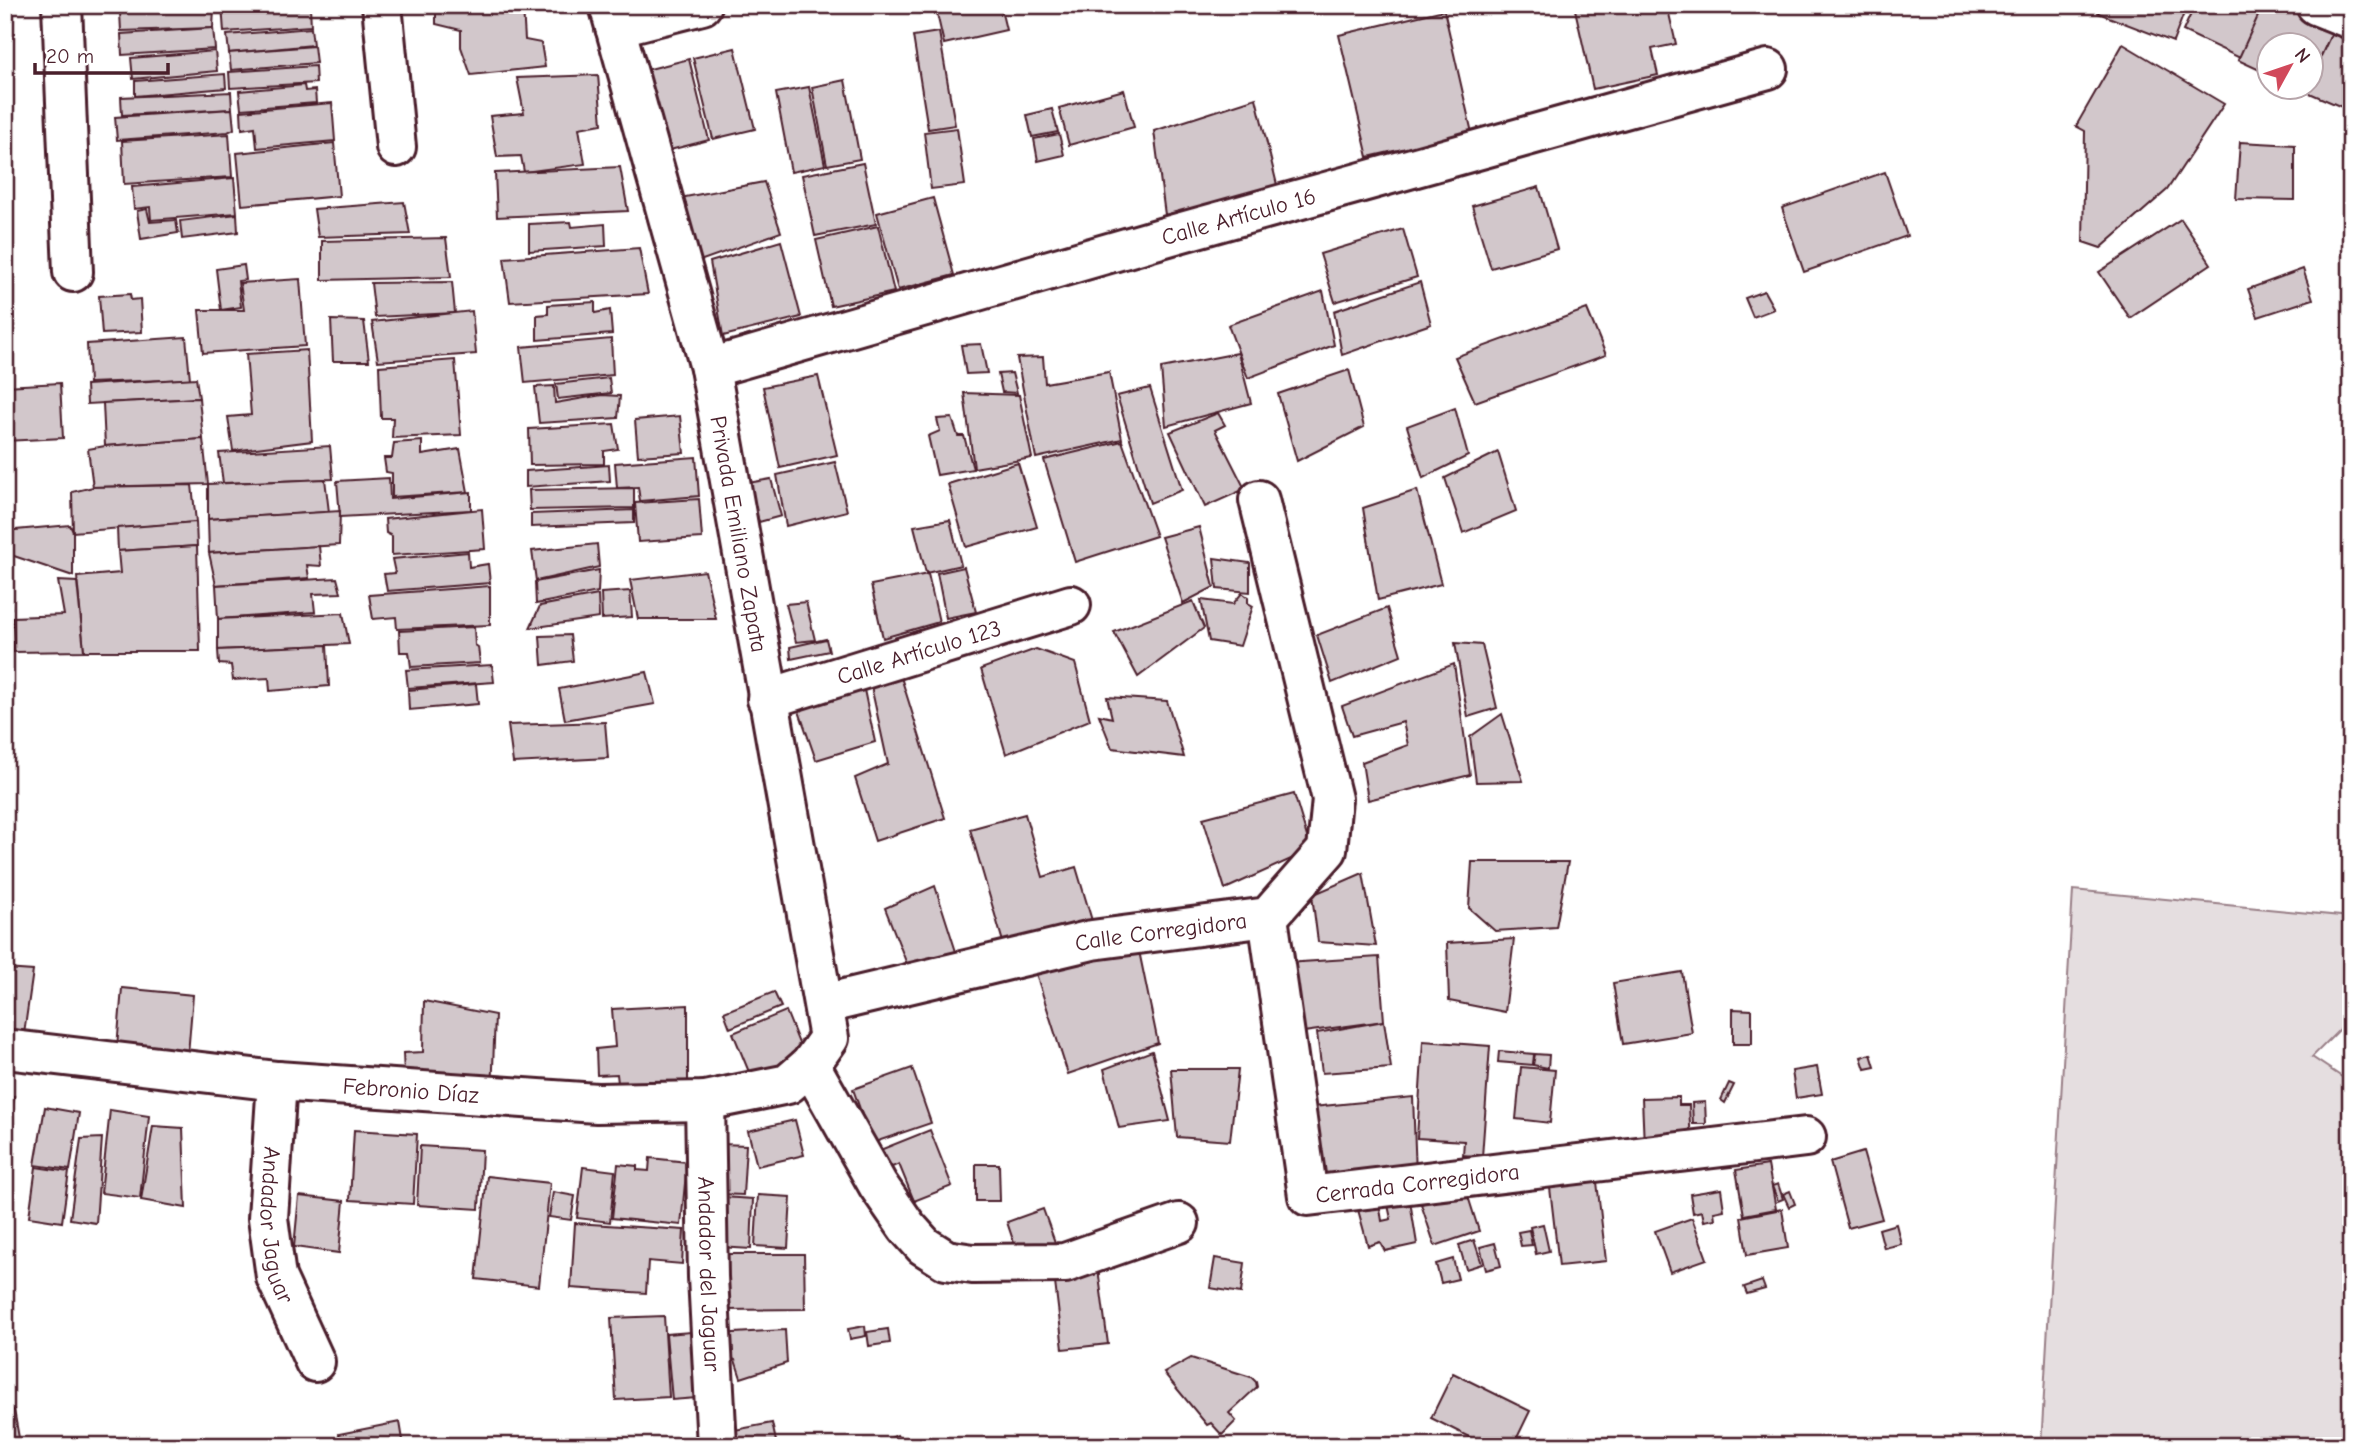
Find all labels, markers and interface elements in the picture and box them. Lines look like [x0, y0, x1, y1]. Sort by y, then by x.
scale bar [35, 32, 168, 76]
north arrow [2254, 32, 2324, 102]
text: 20 m [46, 44, 94, 68]
text: N [2290, 44, 2315, 68]
street label: Calle Artículo 16 [1159, 182, 1319, 251]
street label: Privada Emiliano Zapata [704, 414, 773, 655]
street label: Calle Artículo 123 [834, 614, 1004, 691]
street label: Calle Corregidora [1072, 907, 1249, 958]
street label: Febronio Díaz [342, 1073, 480, 1109]
street label: Andador Jaguar [254, 1146, 300, 1309]
street label: Cerrada Corregidora [1314, 1158, 1521, 1209]
street label: Andador del Jaguar [692, 1176, 726, 1373]

